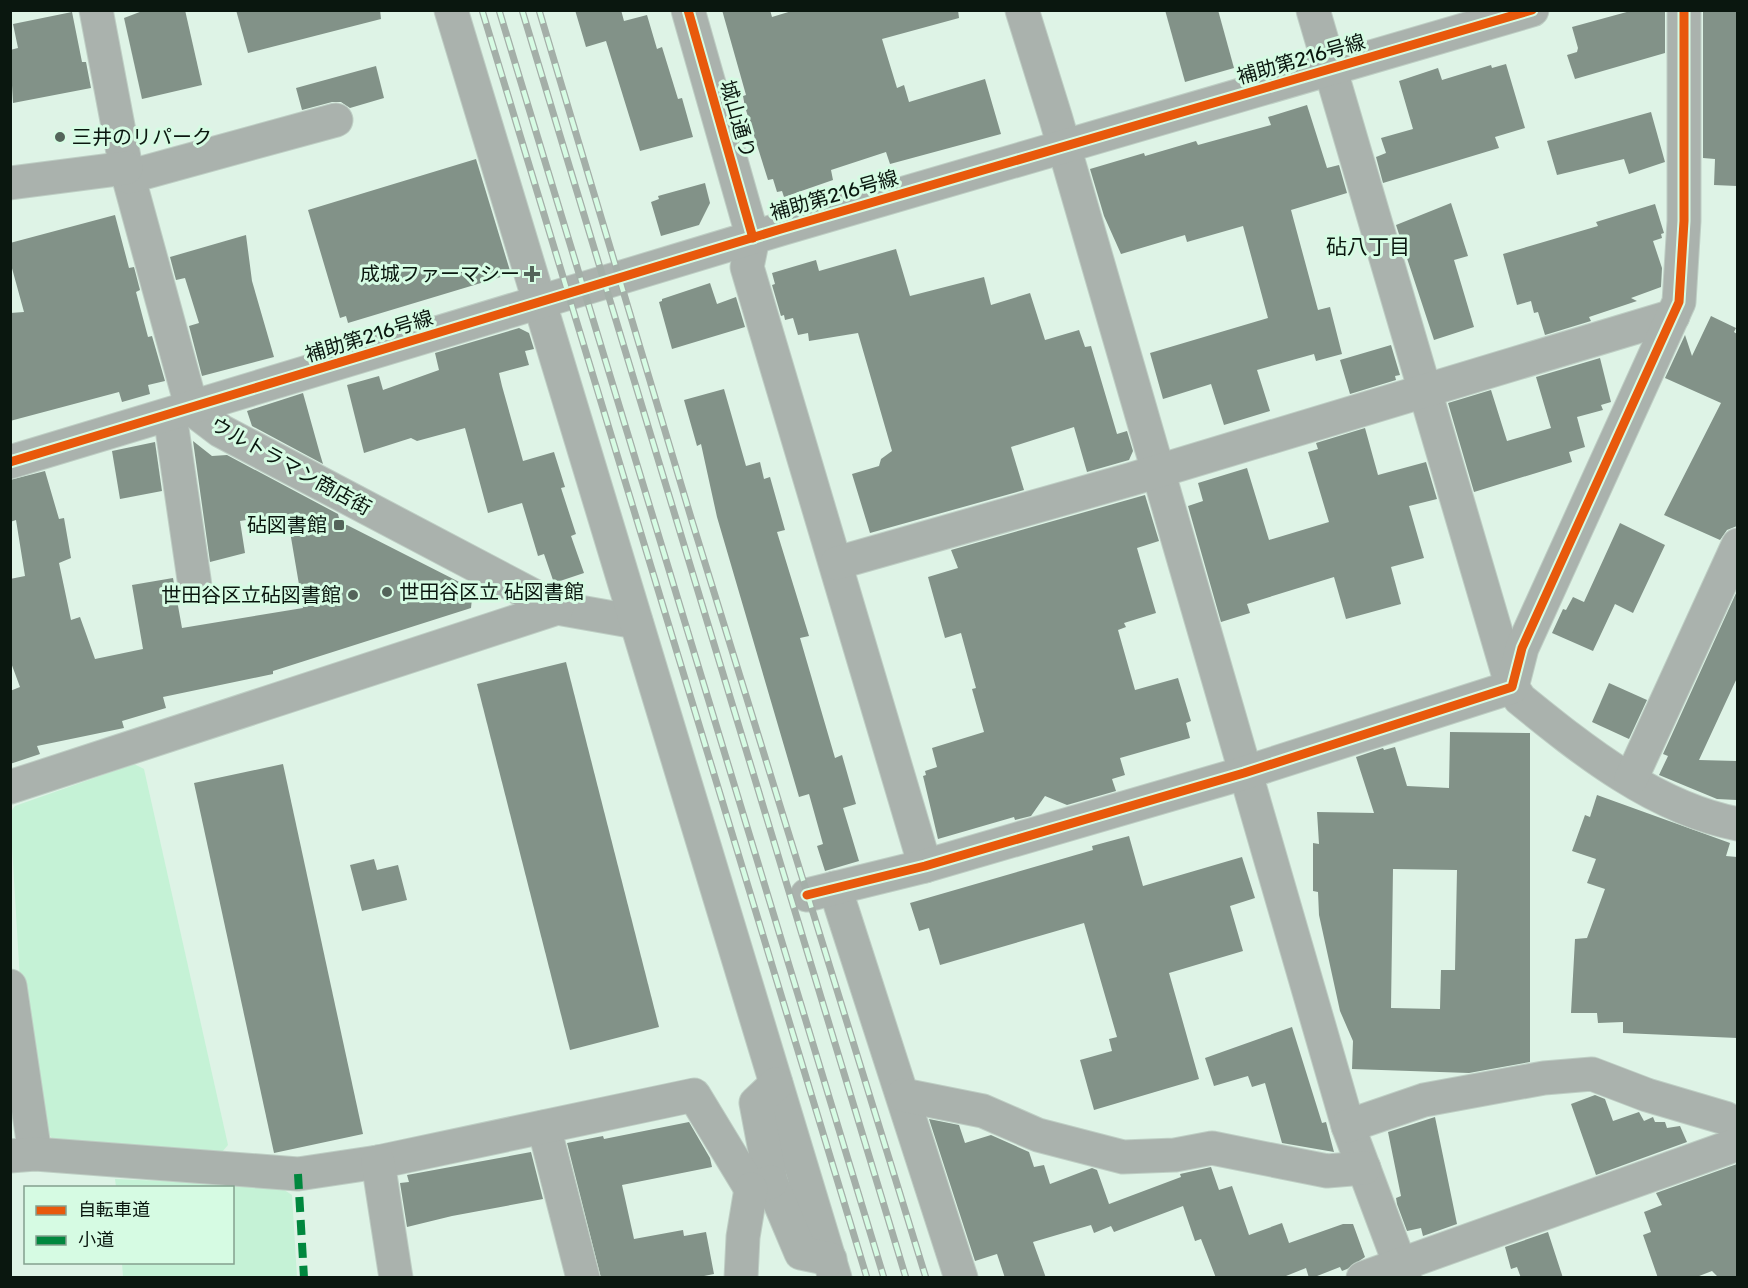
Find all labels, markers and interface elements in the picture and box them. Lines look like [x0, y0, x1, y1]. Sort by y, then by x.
street label: 補助第216号線 [1234, 29, 1368, 89]
street label: 城山通り [715, 77, 761, 161]
place label: 三井のリパーク [72, 125, 212, 149]
marker: 三井のリパーク [53, 130, 67, 144]
street label: 補助第216号線 [767, 165, 901, 225]
district label: 砧八丁目 [1326, 234, 1410, 259]
place label: 成城ファーマシー [360, 262, 520, 286]
marker: 成城ファーマシー [525, 267, 539, 281]
street label: 補助第216号線 [302, 305, 436, 367]
street label: ウルトラマン商店街 [206, 412, 376, 520]
place label: 砧図書館 [247, 513, 327, 537]
marker: 砧図書館 [332, 518, 346, 532]
place label: 世田谷区立 砧図書館 [399, 580, 584, 604]
place label: 世田谷区立砧図書館 [161, 583, 341, 607]
marker: 世田谷区立 砧図書館 [380, 585, 394, 599]
marker: 世田谷区立砧図書館 [346, 588, 360, 602]
legend [24, 1186, 234, 1264]
text: 自転車道 [78, 1199, 150, 1221]
text: 小道 [78, 1229, 114, 1251]

